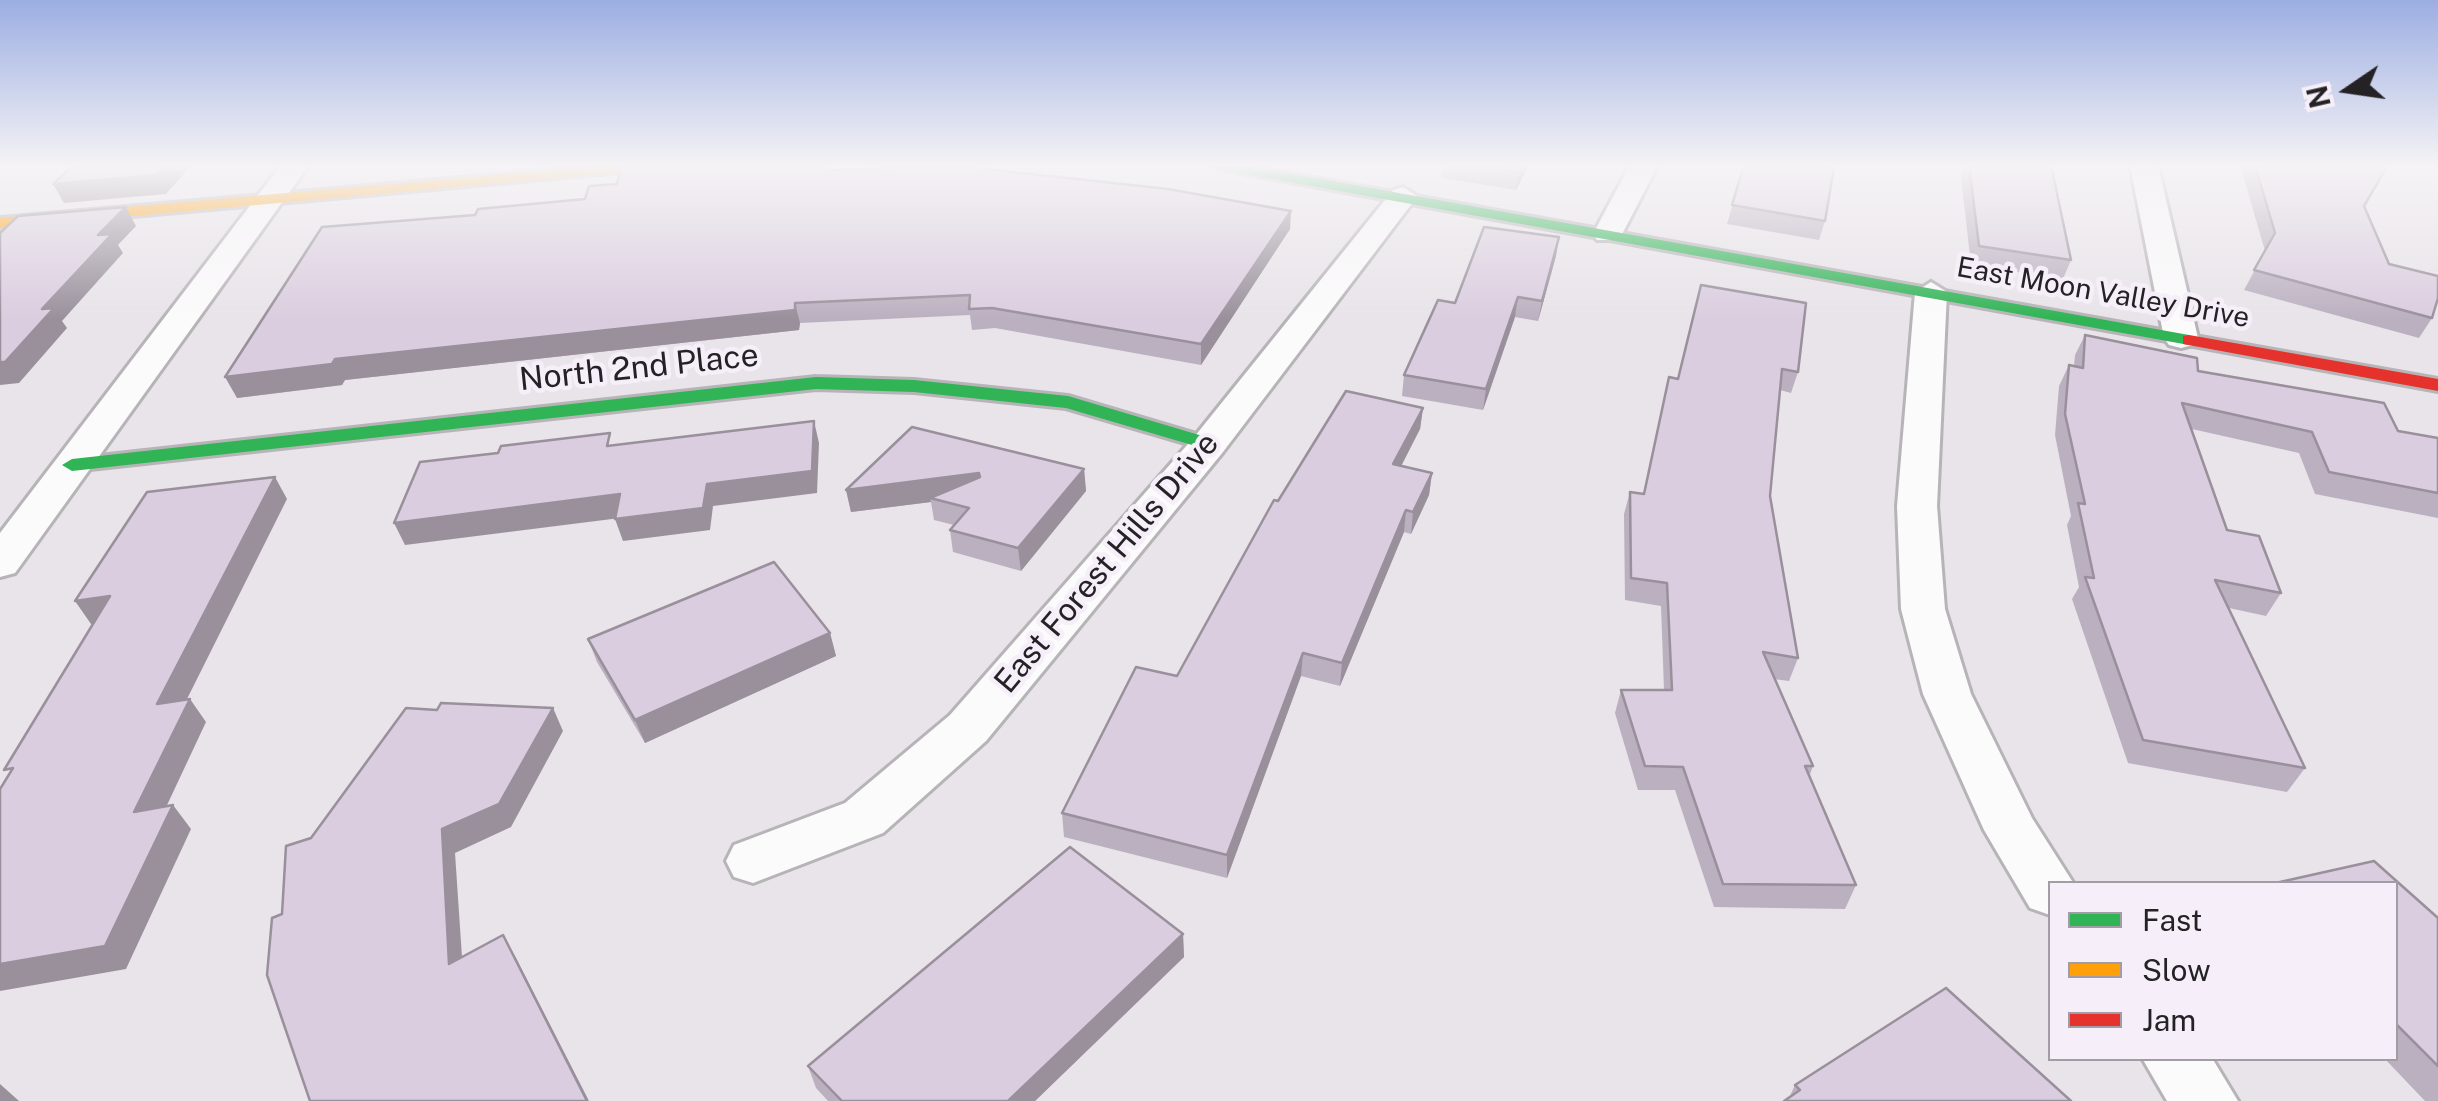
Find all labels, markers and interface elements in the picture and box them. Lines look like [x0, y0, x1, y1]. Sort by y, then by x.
north arrow [2298, 40, 2398, 140]
text: N [2300, 82, 2337, 111]
street label: East Moon Valley Drive [1954, 251, 2252, 335]
street label: North 2nd Place [518, 336, 760, 400]
street label: East Forest Hills Drive [987, 425, 1227, 701]
legend [2048, 881, 2398, 1061]
text: Fast [2142, 902, 2202, 938]
text: Slow [2142, 952, 2211, 988]
text: Jam [2142, 1002, 2196, 1038]

